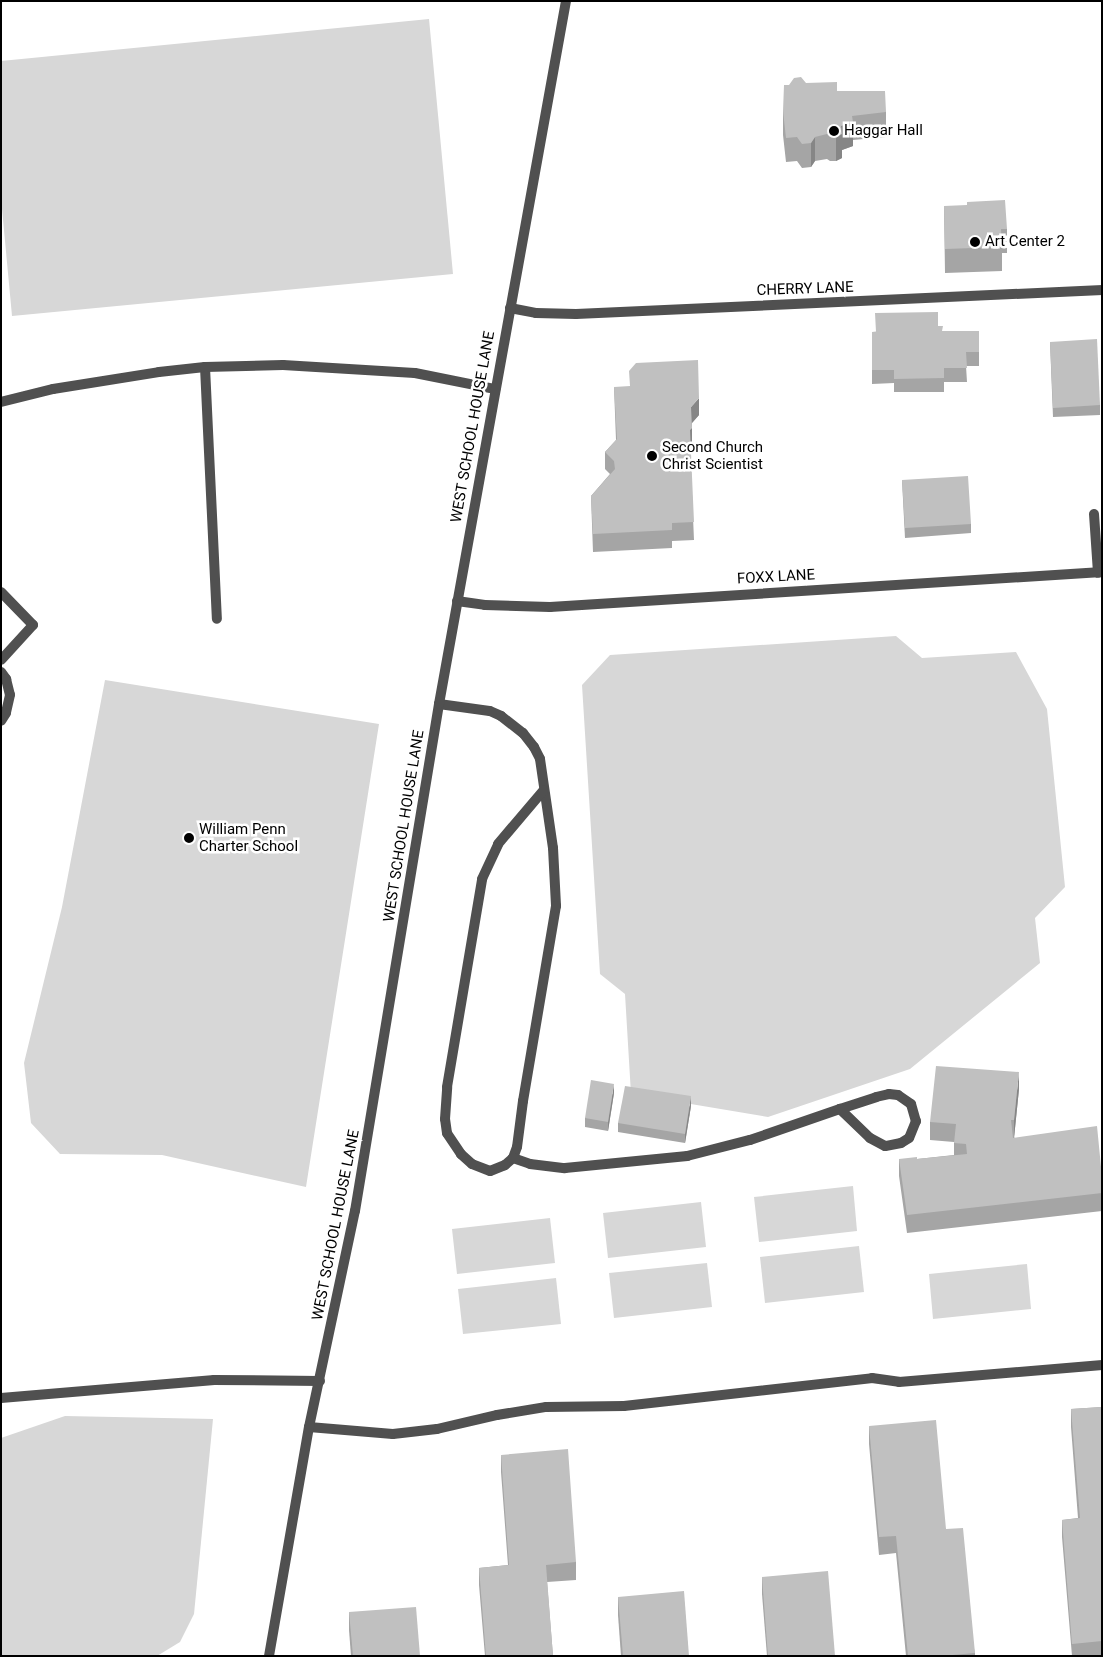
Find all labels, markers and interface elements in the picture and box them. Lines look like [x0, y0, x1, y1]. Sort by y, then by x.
place label: Haggar Hall [844, 122, 923, 140]
marker: Haggar Hall [828, 125, 840, 137]
place label: Art Center 2 [985, 233, 1065, 251]
marker: Art Center 2 [969, 236, 981, 248]
street label: CHERRY LANE [756, 278, 854, 300]
street label: WEST SCHOOL HOUSE LANE [447, 330, 499, 524]
place label: Second Church Christ Scientist [662, 438, 763, 473]
marker: Second Church Christ Scientist [646, 450, 658, 462]
street label: FOXX LANE [736, 566, 816, 588]
street label: WEST SCHOOL HOUSE LANE [380, 729, 428, 923]
place label: William Penn Charter School [199, 820, 298, 855]
marker: William Penn Charter School [183, 832, 195, 844]
street label: WEST SCHOOL HOUSE LANE [309, 1128, 363, 1322]

